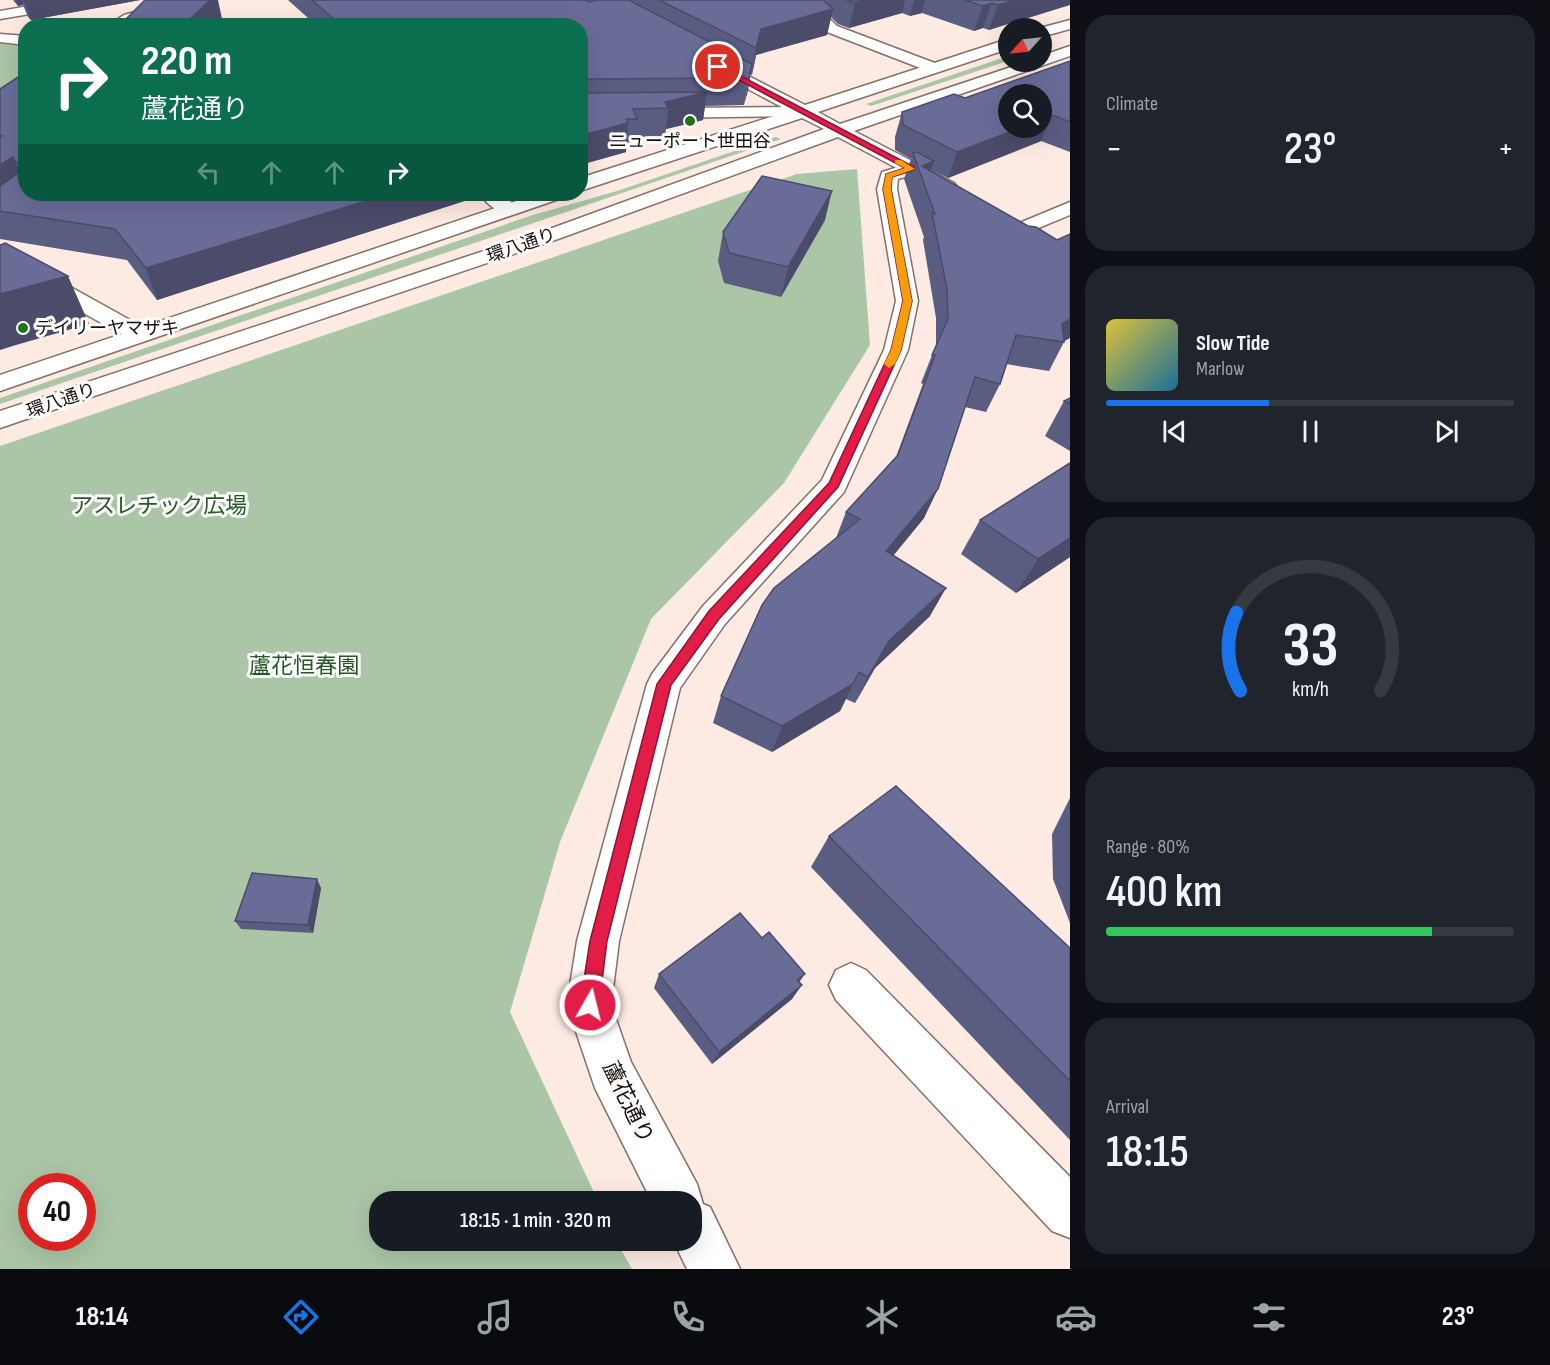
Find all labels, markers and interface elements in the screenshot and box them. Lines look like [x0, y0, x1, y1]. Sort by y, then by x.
north arrow [998, 18, 1052, 72]
map controls [998, 18, 1052, 138]
text: 220 m [141, 36, 232, 87]
pin [692, 41, 743, 92]
icon: right [42, 42, 120, 120]
icon: arrive [701, 50, 734, 83]
button: search [998, 84, 1052, 138]
text: Climate [1106, 92, 1158, 116]
text: 蘆花通り [141, 94, 249, 126]
marker: ニューポート世田谷 [683, 114, 697, 128]
text: 23° [1284, 122, 1336, 177]
text: − [1106, 129, 1122, 169]
text: + [1498, 129, 1514, 169]
place label: ニューポート世田谷 [609, 131, 771, 152]
icon: left [192, 156, 225, 189]
icon: ahead [255, 156, 288, 189]
icon: ahead [318, 156, 351, 189]
icon: right [381, 156, 414, 189]
street label: 環八通り [484, 224, 559, 267]
place label: デイリーヤマザキ [35, 318, 179, 339]
marker: デイリーヤマザキ [16, 321, 30, 335]
text: Slow Tide [1196, 330, 1270, 357]
text: Marlow [1196, 357, 1244, 381]
street label: 環八通り [24, 379, 99, 422]
icon: previous [1158, 415, 1191, 448]
icon: pause [1294, 415, 1327, 448]
icon: next [1430, 415, 1463, 448]
park label: アスレチック広場 [71, 493, 247, 520]
text: 33 [1282, 610, 1338, 685]
park label: 蘆花恒春園 [249, 653, 359, 680]
text: km/h [1291, 678, 1329, 703]
text: Range · 80% [1106, 835, 1190, 859]
text: 400 km [1106, 865, 1222, 920]
position arrow [558, 973, 622, 1037]
street label: 蘆花通り [596, 1057, 659, 1148]
text: Arrival [1106, 1095, 1149, 1119]
text: 18:15 [1106, 1125, 1189, 1180]
speed limit sign: 40 [18, 1173, 96, 1251]
text: 18:15 · 1 min · 320 m [460, 1207, 611, 1234]
icon: directions [280, 1296, 322, 1338]
icon: music [474, 1296, 516, 1338]
icon: phone [667, 1296, 709, 1338]
icon: climate [861, 1296, 903, 1338]
icon: car [1055, 1296, 1097, 1338]
icon: filters [1248, 1296, 1290, 1338]
text: 18:14 [76, 1301, 129, 1333]
text: 23° [1442, 1301, 1474, 1333]

